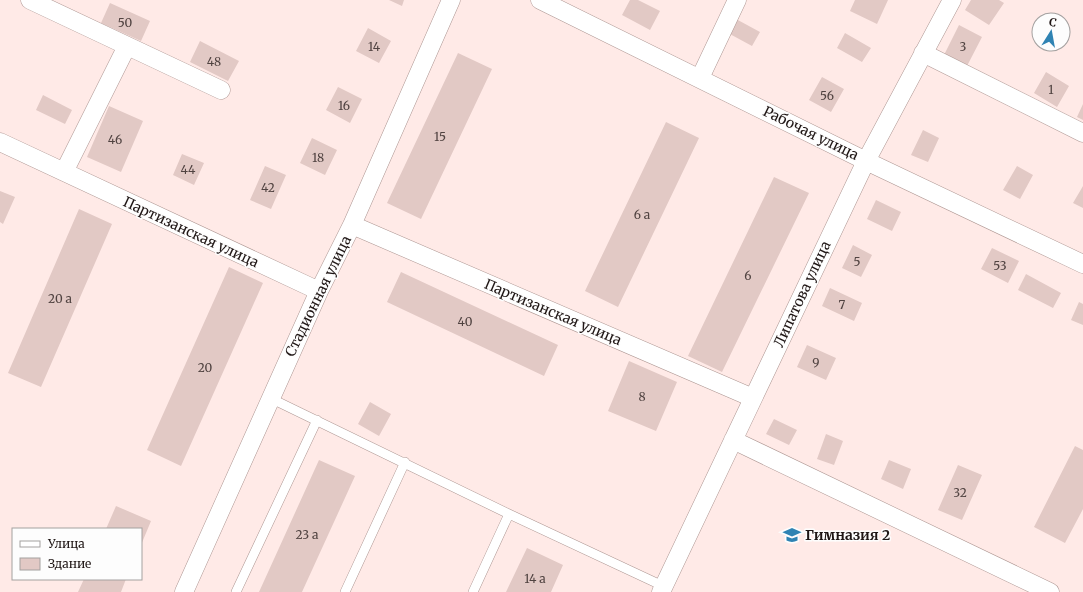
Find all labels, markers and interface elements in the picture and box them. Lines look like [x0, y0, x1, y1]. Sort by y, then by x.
north arrow [1031, 12, 1071, 52]
house number: 50 [118, 15, 133, 30]
text: С [1048, 15, 1058, 30]
house number: 14 [368, 39, 381, 54]
house number: 3 [960, 39, 967, 54]
house number: 48 [207, 54, 221, 69]
house number: 1 [1048, 82, 1054, 97]
house number: 56 [820, 88, 834, 103]
house number: 16 [338, 98, 350, 113]
street label: Рабочая улица [760, 102, 862, 164]
house number: 15 [434, 129, 446, 144]
house number: 46 [108, 132, 122, 147]
house number: 18 [312, 150, 324, 165]
house number: 44 [181, 162, 196, 177]
house number: 42 [261, 180, 275, 195]
street label: Партизанская улица [120, 193, 262, 272]
house number: 6 а [634, 207, 651, 222]
street label: Стадионная улица [281, 232, 355, 359]
street label: Липатова улица [770, 238, 835, 350]
house number: 5 [853, 254, 861, 269]
house number: 53 [993, 258, 1007, 273]
house number: 6 [744, 268, 752, 283]
street label: Партизанская улица [482, 275, 625, 349]
house number: 20 а [48, 291, 73, 306]
house number: 7 [839, 297, 846, 312]
house number: 40 [458, 314, 473, 329]
house number: 9 [812, 355, 820, 370]
house number: 20 [198, 360, 213, 375]
house number: 8 [638, 389, 646, 404]
house number: 32 [953, 485, 967, 500]
school or university icon: Гимназия 2 [782, 525, 802, 545]
place label: Гимназия 2 [805, 526, 890, 544]
house number: 23 а [296, 527, 319, 542]
legend [12, 528, 142, 580]
text: Улица [47, 536, 85, 551]
text: Здание [48, 556, 91, 571]
house number: 14 а [524, 571, 546, 586]

